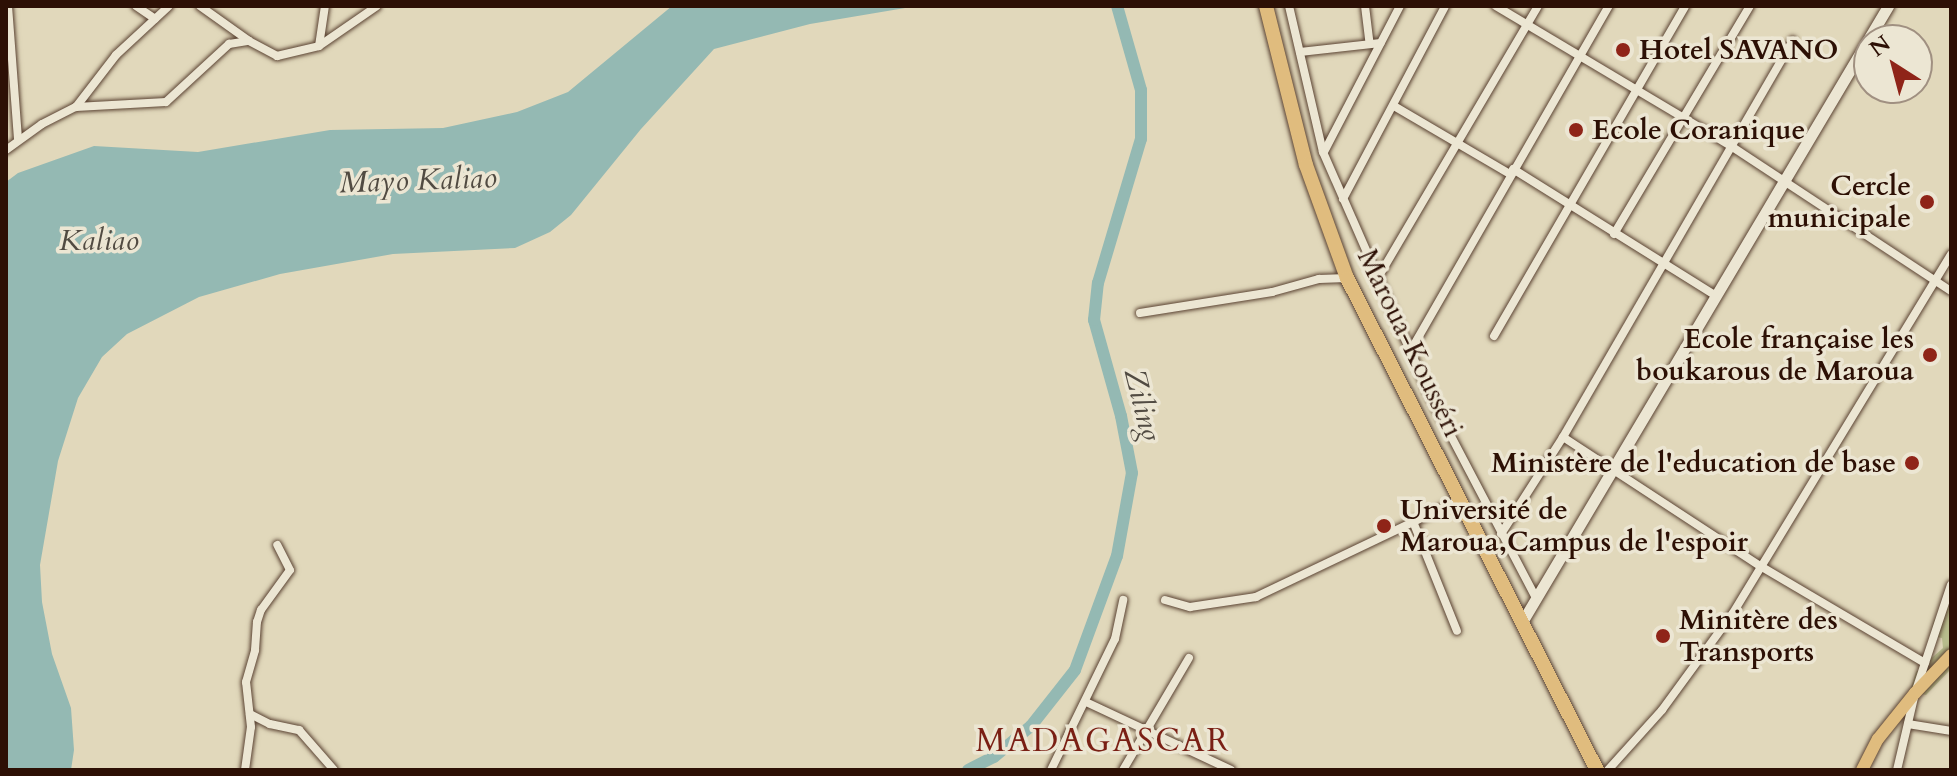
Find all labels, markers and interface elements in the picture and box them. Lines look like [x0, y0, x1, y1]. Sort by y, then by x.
north arrow [1853, 24, 1933, 104]
text: N [1864, 28, 1897, 64]
place label: Hotel SAVANO [1639, 33, 1839, 67]
marker: Hotel SAVANO [1614, 41, 1632, 59]
place label: Ecole Coranique [1592, 113, 1805, 147]
marker: Ecole Coranique [1567, 121, 1585, 139]
water label: Mayo Kaliao [338, 160, 498, 202]
place label: Cercle municipale [1768, 169, 1911, 235]
marker: Cercle municipale [1918, 193, 1936, 211]
water label: Kaliao [59, 223, 139, 259]
street label: Maroua-Kousséri [1350, 244, 1470, 442]
place label: Ecole française les boukarous de Maroua [1636, 322, 1914, 388]
marker: Ecole française les boukarous de Maroua [1921, 346, 1939, 364]
water label: Ziling [1116, 365, 1168, 445]
place label: Ministère de l'education de base [1491, 446, 1896, 480]
marker: Ministère de l'education de base [1903, 454, 1921, 472]
place label: Université de Maroua,Campus de l'espoir [1400, 493, 1748, 559]
marker: Université de Maroua,Campus de l'espoir [1375, 517, 1393, 535]
place label: Minitère des Transports [1679, 603, 1838, 669]
marker: Minitère des Transports [1654, 627, 1672, 645]
district label: MADAGASCAR [975, 722, 1231, 760]

